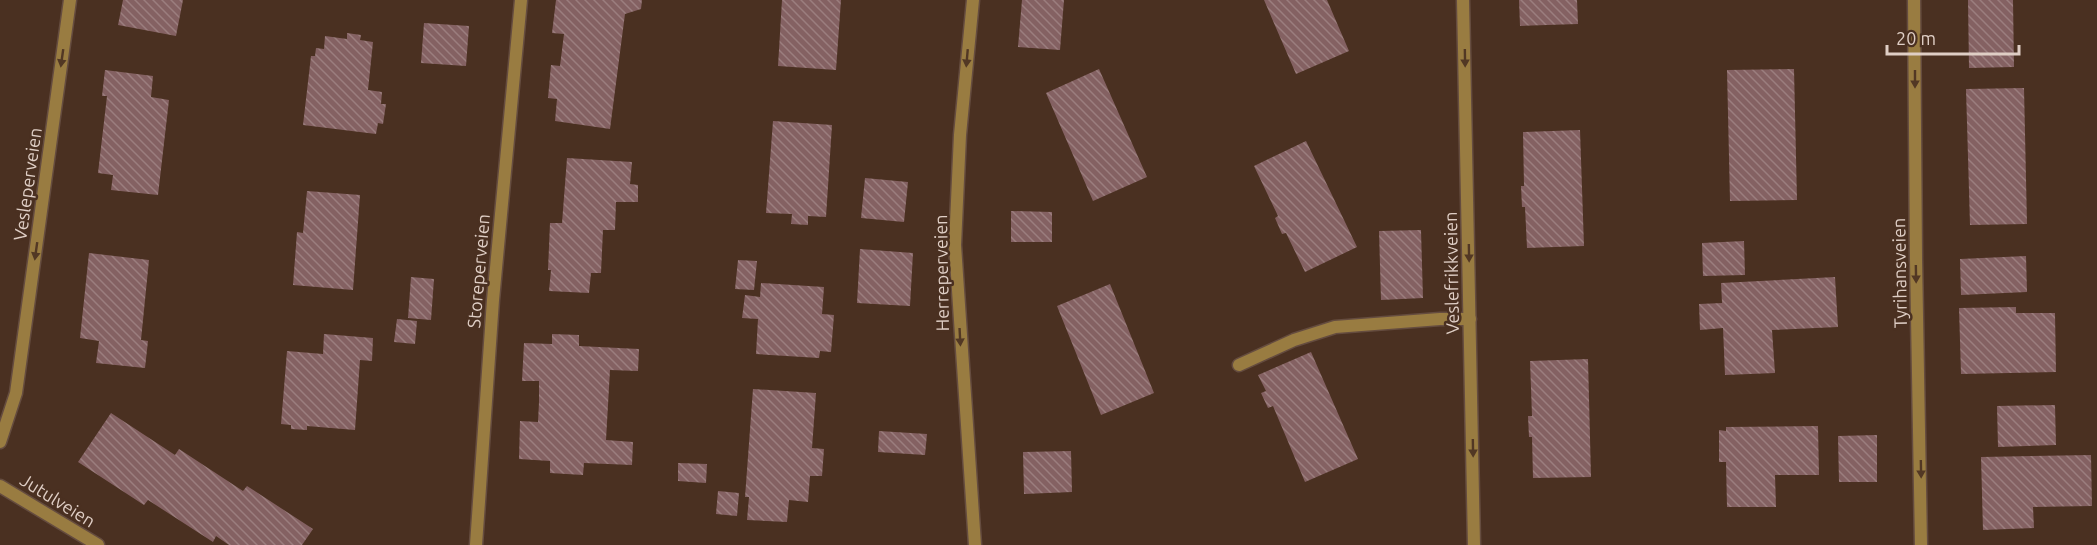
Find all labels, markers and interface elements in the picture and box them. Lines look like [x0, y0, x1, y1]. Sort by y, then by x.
scale bar [1887, 18, 2019, 56]
text: 20 m [1896, 28, 1936, 48]
one-way arrow [57, 49, 67, 68]
one-way arrow [962, 49, 972, 68]
one-way arrow [1460, 49, 1469, 68]
one-way arrow [1910, 70, 1920, 89]
street label: Vesleperveien [9, 126, 45, 242]
street label: Veslefrikkveien [1440, 211, 1462, 335]
street label: Storeperveien [463, 213, 493, 329]
street label: Herreperveien [930, 214, 952, 332]
street label: Tyrihansveien [1888, 218, 1910, 328]
one-way arrow [31, 242, 40, 261]
one-way arrow [1464, 244, 1474, 263]
one-way arrow [1911, 265, 1921, 284]
one-way arrow [955, 327, 965, 346]
one-way arrow [1468, 439, 1477, 458]
one-way arrow [1916, 460, 1926, 479]
street label: Jutulveien [17, 469, 99, 531]

